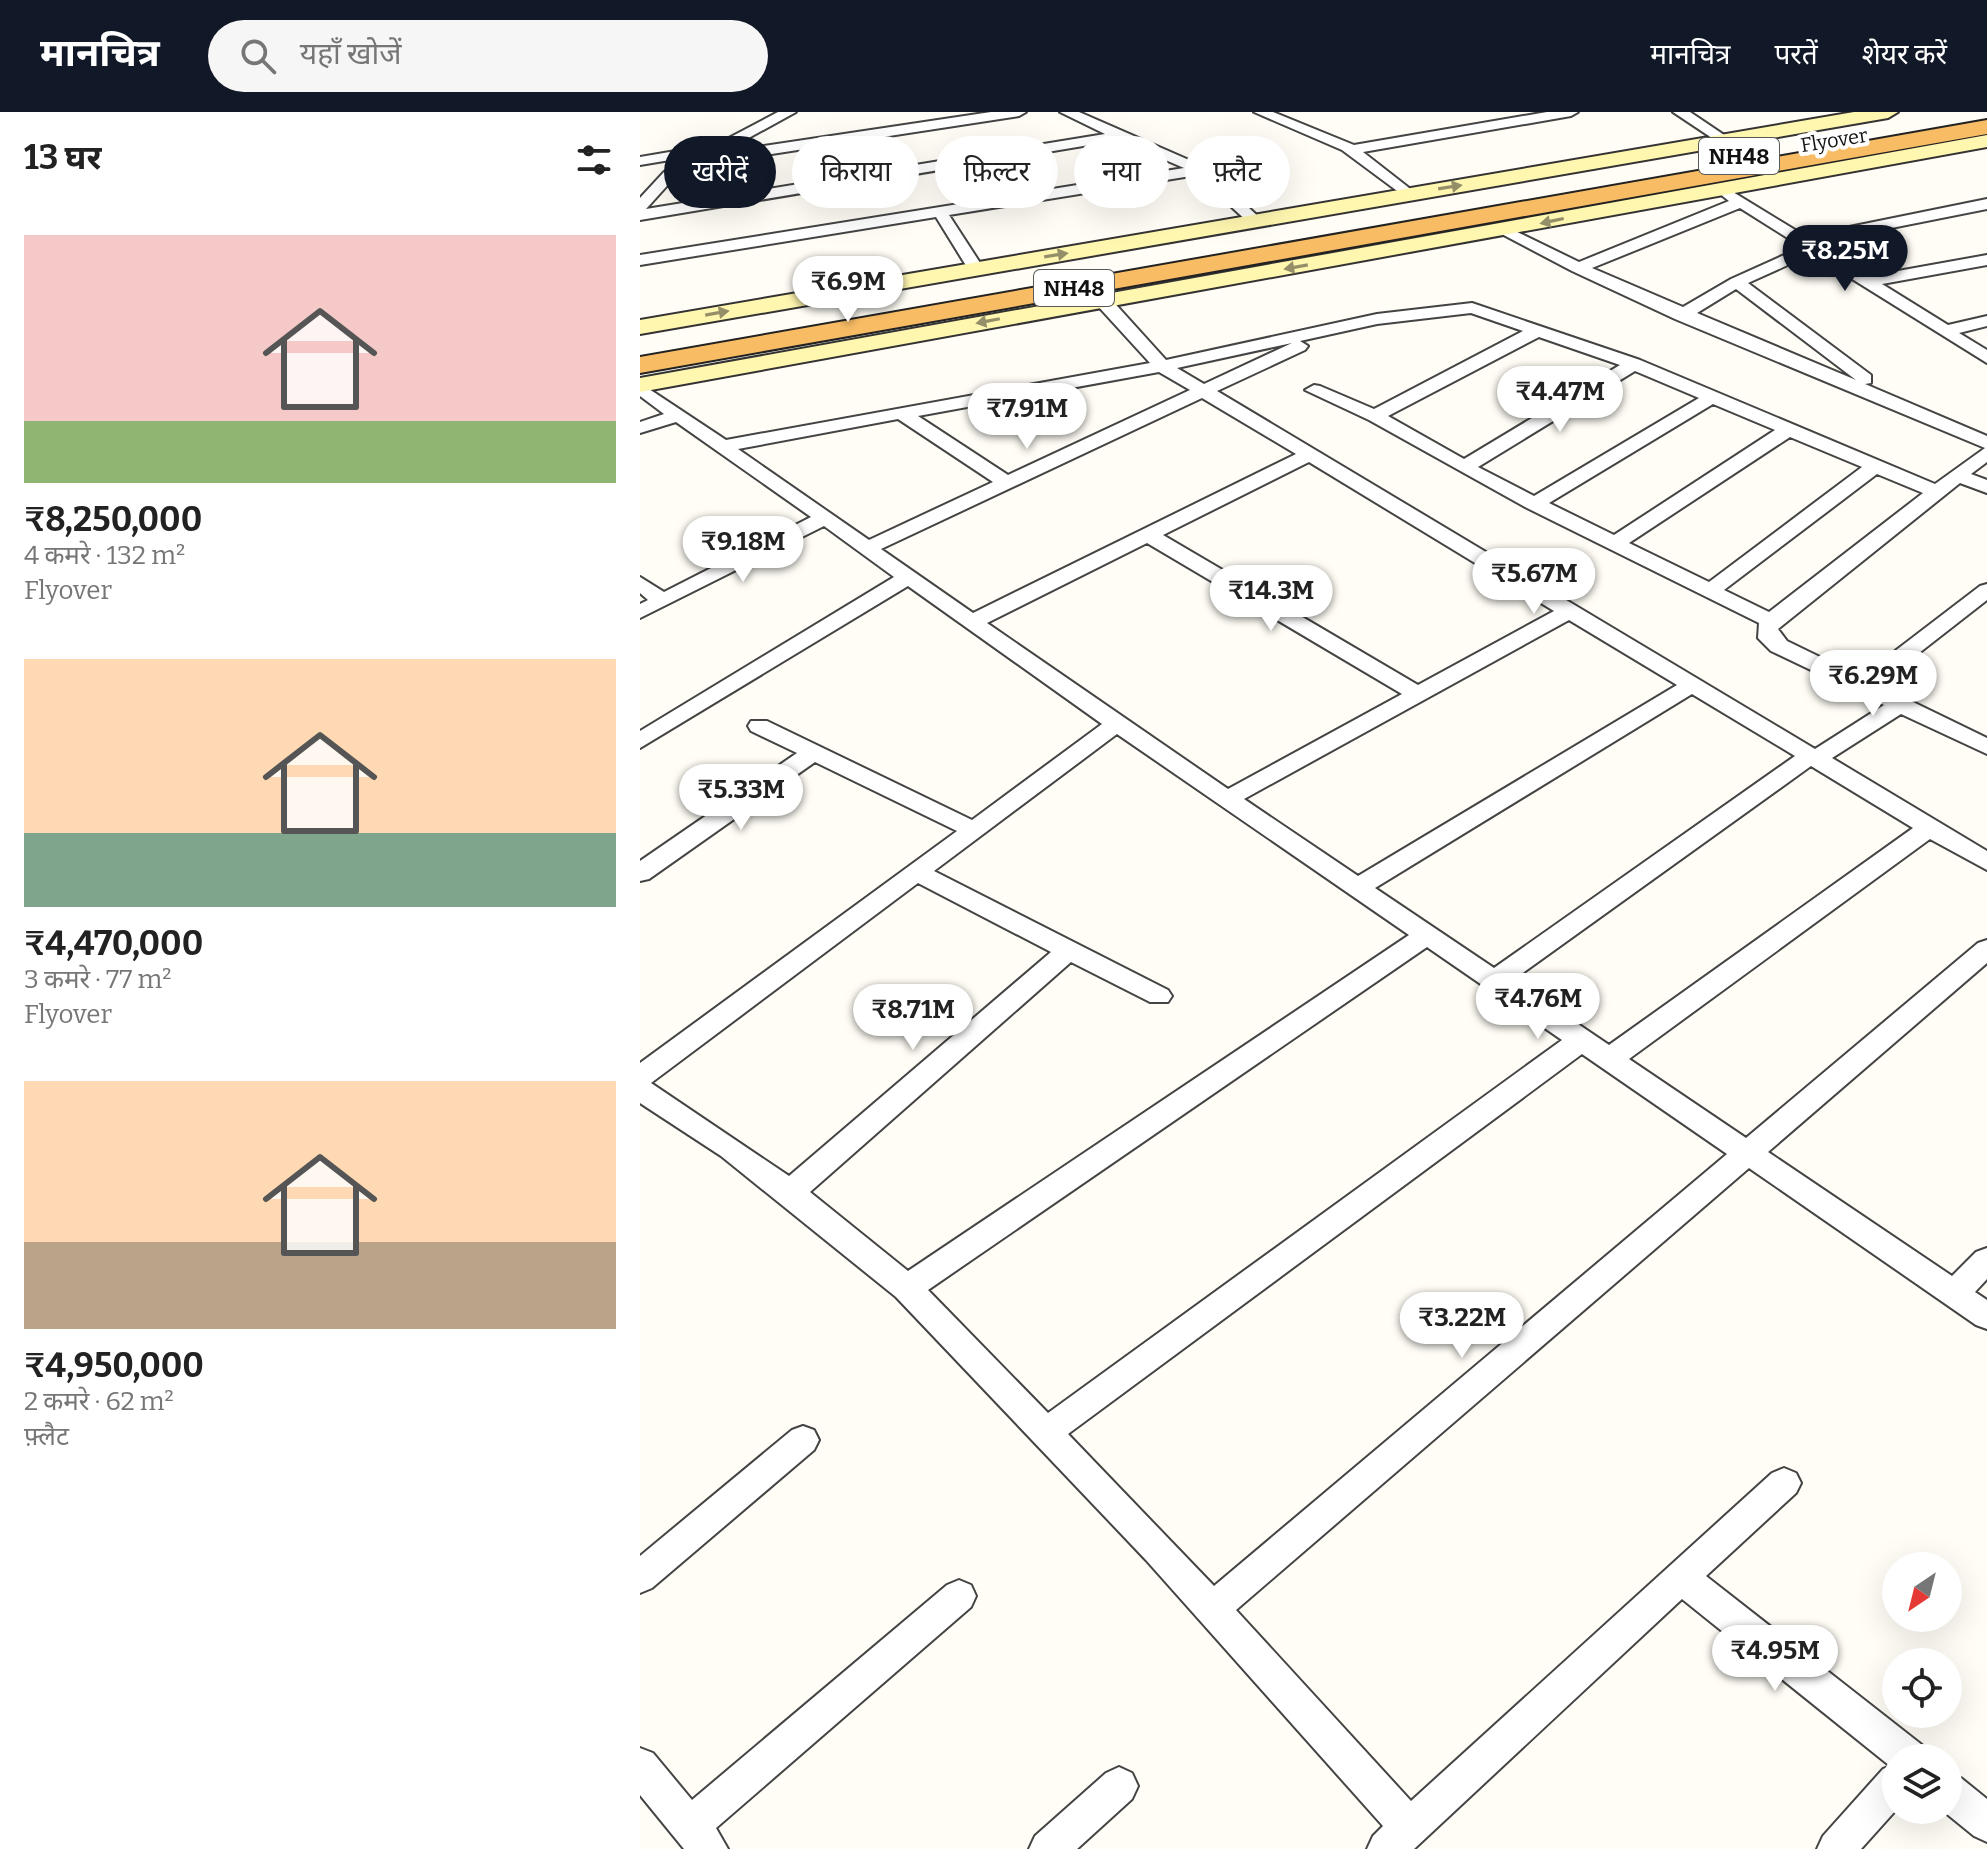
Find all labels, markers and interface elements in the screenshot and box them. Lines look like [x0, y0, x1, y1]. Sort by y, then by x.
search box [208, 20, 768, 92]
text: मानचित्र [40, 30, 160, 76]
icon: search [236, 34, 280, 78]
text: यहाँ खोजें [300, 36, 401, 72]
text: मानचित्र [1650, 38, 1730, 71]
text: परतें [1774, 38, 1818, 71]
text: शेयर करें [1862, 38, 1947, 71]
street label: Flyover [1799, 123, 1869, 157]
chip: खरीदें [664, 136, 776, 208]
chip: किराया [792, 136, 919, 208]
chip: फ़िल्टर [935, 136, 1058, 208]
chip: नया [1074, 136, 1169, 208]
chip: फ़्लैट [1185, 136, 1290, 208]
text: 13 घर [24, 137, 101, 178]
icon: filters [572, 138, 616, 182]
road number: NH48 [1699, 138, 1779, 174]
one-way arrow [1438, 180, 1463, 192]
one-way arrow [1540, 215, 1565, 228]
pin: ₹8.25M [1780, 225, 1910, 293]
text: ₹8.25M [1801, 235, 1889, 266]
one-way arrow [1044, 249, 1069, 261]
pin: ₹6.9M [792, 256, 904, 324]
one-way arrow [1284, 261, 1309, 273]
text: ₹6.9M [810, 266, 886, 297]
road number: NH48 [1034, 270, 1114, 306]
icon: home [248, 287, 392, 431]
one-way arrow [705, 306, 730, 319]
one-way arrow [976, 316, 1001, 328]
pin: ₹4.47M [1495, 366, 1625, 434]
text: ₹4.47M [1515, 376, 1605, 407]
pin: ₹7.91M [962, 383, 1092, 451]
text: ₹7.91M [986, 393, 1068, 424]
text: ₹8,250,000 [24, 499, 202, 540]
pin: ₹9.18M [678, 516, 808, 584]
text: ₹9.18M [701, 526, 785, 557]
text: 4 कमरे · 132 m² [24, 540, 185, 571]
pin: ₹5.67M [1469, 548, 1599, 616]
text: ₹5.67M [1490, 558, 1578, 589]
pin: ₹14.3M [1206, 565, 1336, 633]
text: Flyover [24, 575, 112, 606]
text: ₹14.3M [1228, 575, 1314, 606]
pin: ₹6.29M [1808, 650, 1938, 718]
text: ₹6.29M [1828, 660, 1918, 691]
icon: home [248, 711, 392, 855]
pin: ₹5.33M [676, 764, 806, 832]
text: ₹5.33M [697, 774, 785, 805]
text: ₹4,470,000 [24, 923, 203, 964]
text: 3 कमरे · 77 m² [24, 964, 171, 995]
pin: ₹4.76M [1473, 973, 1603, 1041]
text: ₹4.76M [1494, 983, 1582, 1014]
pin: ₹8.71M [848, 984, 978, 1052]
text: ₹8.71M [871, 994, 955, 1025]
text: Flyover [24, 999, 112, 1030]
icon: home [248, 1133, 392, 1277]
pin: ₹3.22M [1397, 1292, 1527, 1360]
text: ₹3.22M [1418, 1302, 1506, 1333]
text: ₹4,950,000 [24, 1345, 204, 1386]
text: 2 कमरे · 62 m² [24, 1386, 174, 1417]
text: फ़्लैट [24, 1421, 69, 1452]
north arrow [1882, 1552, 1962, 1632]
map controls [1882, 1552, 1962, 1824]
pin: ₹4.95M [1710, 1625, 1840, 1693]
text: ₹4.95M [1730, 1635, 1820, 1666]
button: locate [1882, 1648, 1962, 1728]
button: layers [1882, 1744, 1962, 1824]

